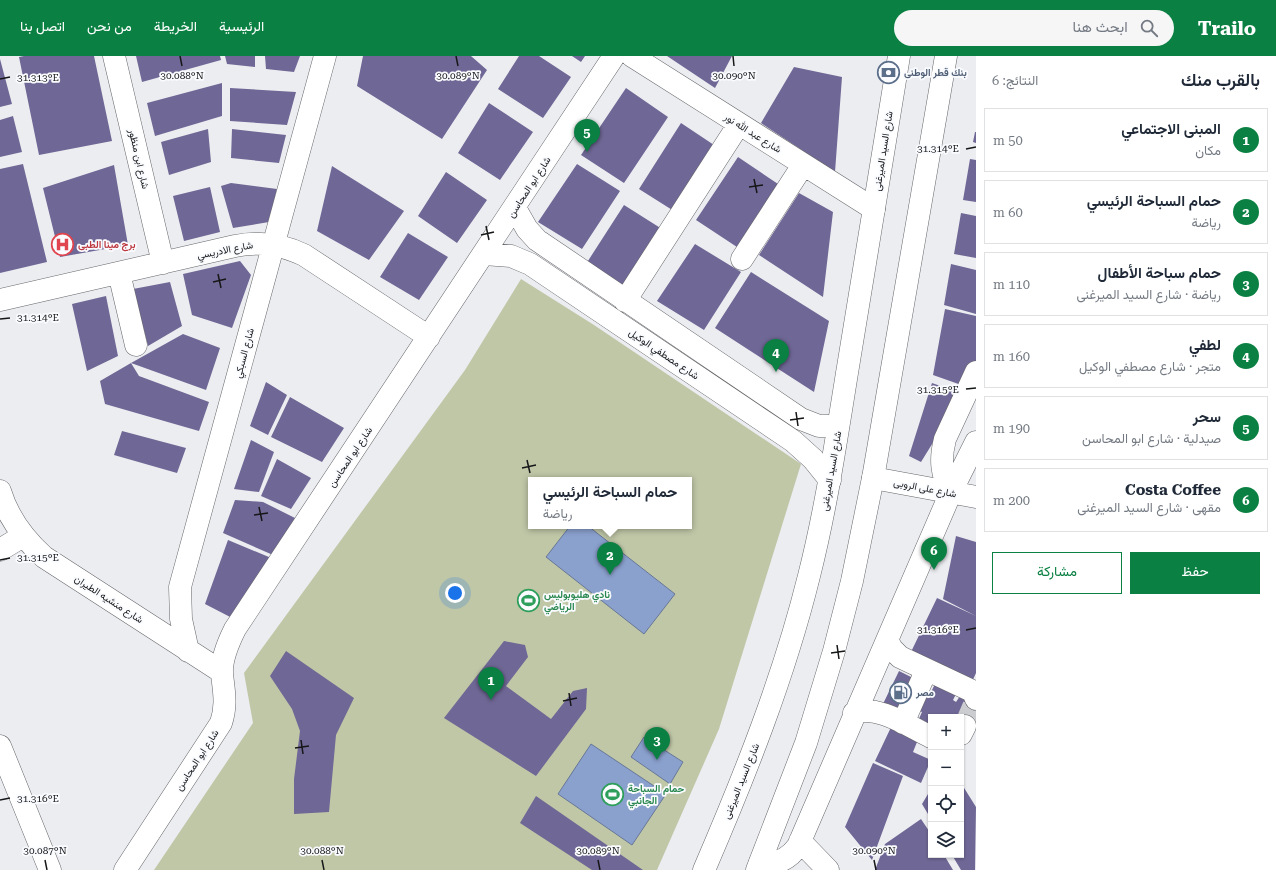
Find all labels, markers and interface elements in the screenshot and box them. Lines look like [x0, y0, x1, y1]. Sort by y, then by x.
search box [894, 10, 1174, 46]
icon: search [1138, 17, 1160, 39]
text: Trailo [1198, 17, 1256, 40]
text: اتصل بنا [20, 18, 65, 34]
text: من نحن [87, 18, 132, 34]
text: الخريطة [154, 18, 197, 34]
text: الرئيسية [219, 18, 264, 34]
text: ابحث هنا [1072, 18, 1128, 36]
bank icon: بنك قطر الوطنى [876, 59, 902, 85]
place label: بنك قطر الوطنى [904, 67, 967, 79]
text: 30.088°N [160, 70, 204, 81]
text: 30.089°N [436, 70, 480, 81]
text: 30.090°N [712, 70, 756, 81]
text: بالقرب منك [1181, 70, 1260, 90]
text: 31.313°E [17, 72, 59, 83]
text: النتائج: 6 [992, 73, 1038, 88]
street label: شارع السيد الميرغنى [871, 110, 896, 192]
street label: شارع عبد الله نور [721, 111, 784, 156]
pin: 5 [574, 119, 600, 152]
text: المبنى الاجتماعي [1121, 120, 1221, 138]
street label: شارع ابن منظور [126, 127, 151, 190]
text: 50 m [993, 133, 1023, 148]
text: 1 [1242, 133, 1250, 148]
text: 31.314°E [917, 143, 959, 154]
text: مكان [1195, 143, 1221, 158]
street label: شارع ابو المحاسن [505, 154, 554, 220]
text: حمام السباحة الرئيسي [1087, 192, 1221, 210]
text: 60 m [993, 205, 1023, 220]
text: 2 [1242, 205, 1250, 220]
text: رياضة [1191, 215, 1221, 230]
hospital icon: برج مينا الطبى [49, 231, 75, 257]
place label: برج مينا الطبى [78, 239, 135, 252]
street label: شارع الادريسي [196, 239, 255, 264]
text: حمام سباحة الأطفال [1098, 264, 1221, 282]
text: 110 m [993, 277, 1030, 292]
text: 3 [1242, 277, 1250, 292]
text: رياضة · شارع السيد الميرغنى [1077, 287, 1221, 302]
text: 31.314°E [17, 312, 59, 323]
street label: شارع مصطفي الوكيل [625, 326, 701, 384]
street label: شارع السبكي [232, 327, 259, 380]
text: لطفي [1189, 336, 1221, 354]
pin: 4 [763, 339, 789, 372]
text: 160 m [993, 349, 1030, 364]
text: 4 [1242, 349, 1250, 364]
text: متجر · شارع مصطفي الوكيل [1079, 359, 1221, 374]
text: 31.315°E [917, 384, 959, 395]
text: سحر [1193, 408, 1221, 426]
text: 190 m [993, 421, 1030, 436]
text: 5 [1242, 421, 1250, 436]
street label: شارع ابو المحاسن [326, 425, 375, 490]
street label: شارع السيد الميرغنى [819, 430, 844, 512]
text: صيدلية · شارع ابو المحاسن [1082, 431, 1221, 446]
popup [528, 477, 692, 529]
street label: شارع على الروبى [892, 477, 957, 500]
text: Costa Coffee [1125, 481, 1221, 499]
text: حمام السباحة الرئيسي [543, 483, 677, 501]
text: 200 m [993, 493, 1030, 508]
text: 6 [1242, 493, 1250, 508]
text: مقهى · شارع السيد الميرغنى [1077, 500, 1221, 515]
text: رياضة [543, 506, 572, 521]
pin: 6 [921, 537, 947, 570]
pin: 2 [597, 542, 623, 575]
text: 31.315°E [17, 552, 59, 563]
button: مشاركة [992, 552, 1122, 594]
button: حفظ [1130, 552, 1260, 594]
street label: شارع منشيه الطيران [72, 573, 145, 626]
your location [445, 583, 465, 603]
sports icon: نادي هليوبوليس الرياضي [515, 587, 541, 613]
place label: نادي هليوبوليس الرياضي [544, 589, 610, 615]
text: 31.316°E [917, 624, 959, 635]
pin: 1 [478, 667, 504, 700]
fuel station icon: مصر [887, 679, 913, 705]
place label: مصر [915, 687, 935, 699]
map controls [928, 714, 964, 858]
button: + [928, 714, 964, 750]
street label: شارع ابو المحاسن [173, 727, 222, 793]
pin: 3 [644, 727, 670, 760]
street label: شارع السيد الميرغنى [721, 741, 762, 821]
button: − [928, 750, 964, 786]
sports icon: حمام السباحة الجانبي [599, 781, 625, 807]
place label: حمام السباحة الجانبي [628, 783, 685, 809]
button: locate [928, 786, 964, 822]
text: 31.316°E [17, 793, 59, 804]
button: layers [928, 822, 964, 858]
text: 30.087°N [23, 845, 67, 856]
text: 30.088°N [300, 845, 344, 856]
text: 30.089°N [576, 845, 620, 856]
text: 30.090°N [852, 845, 896, 856]

